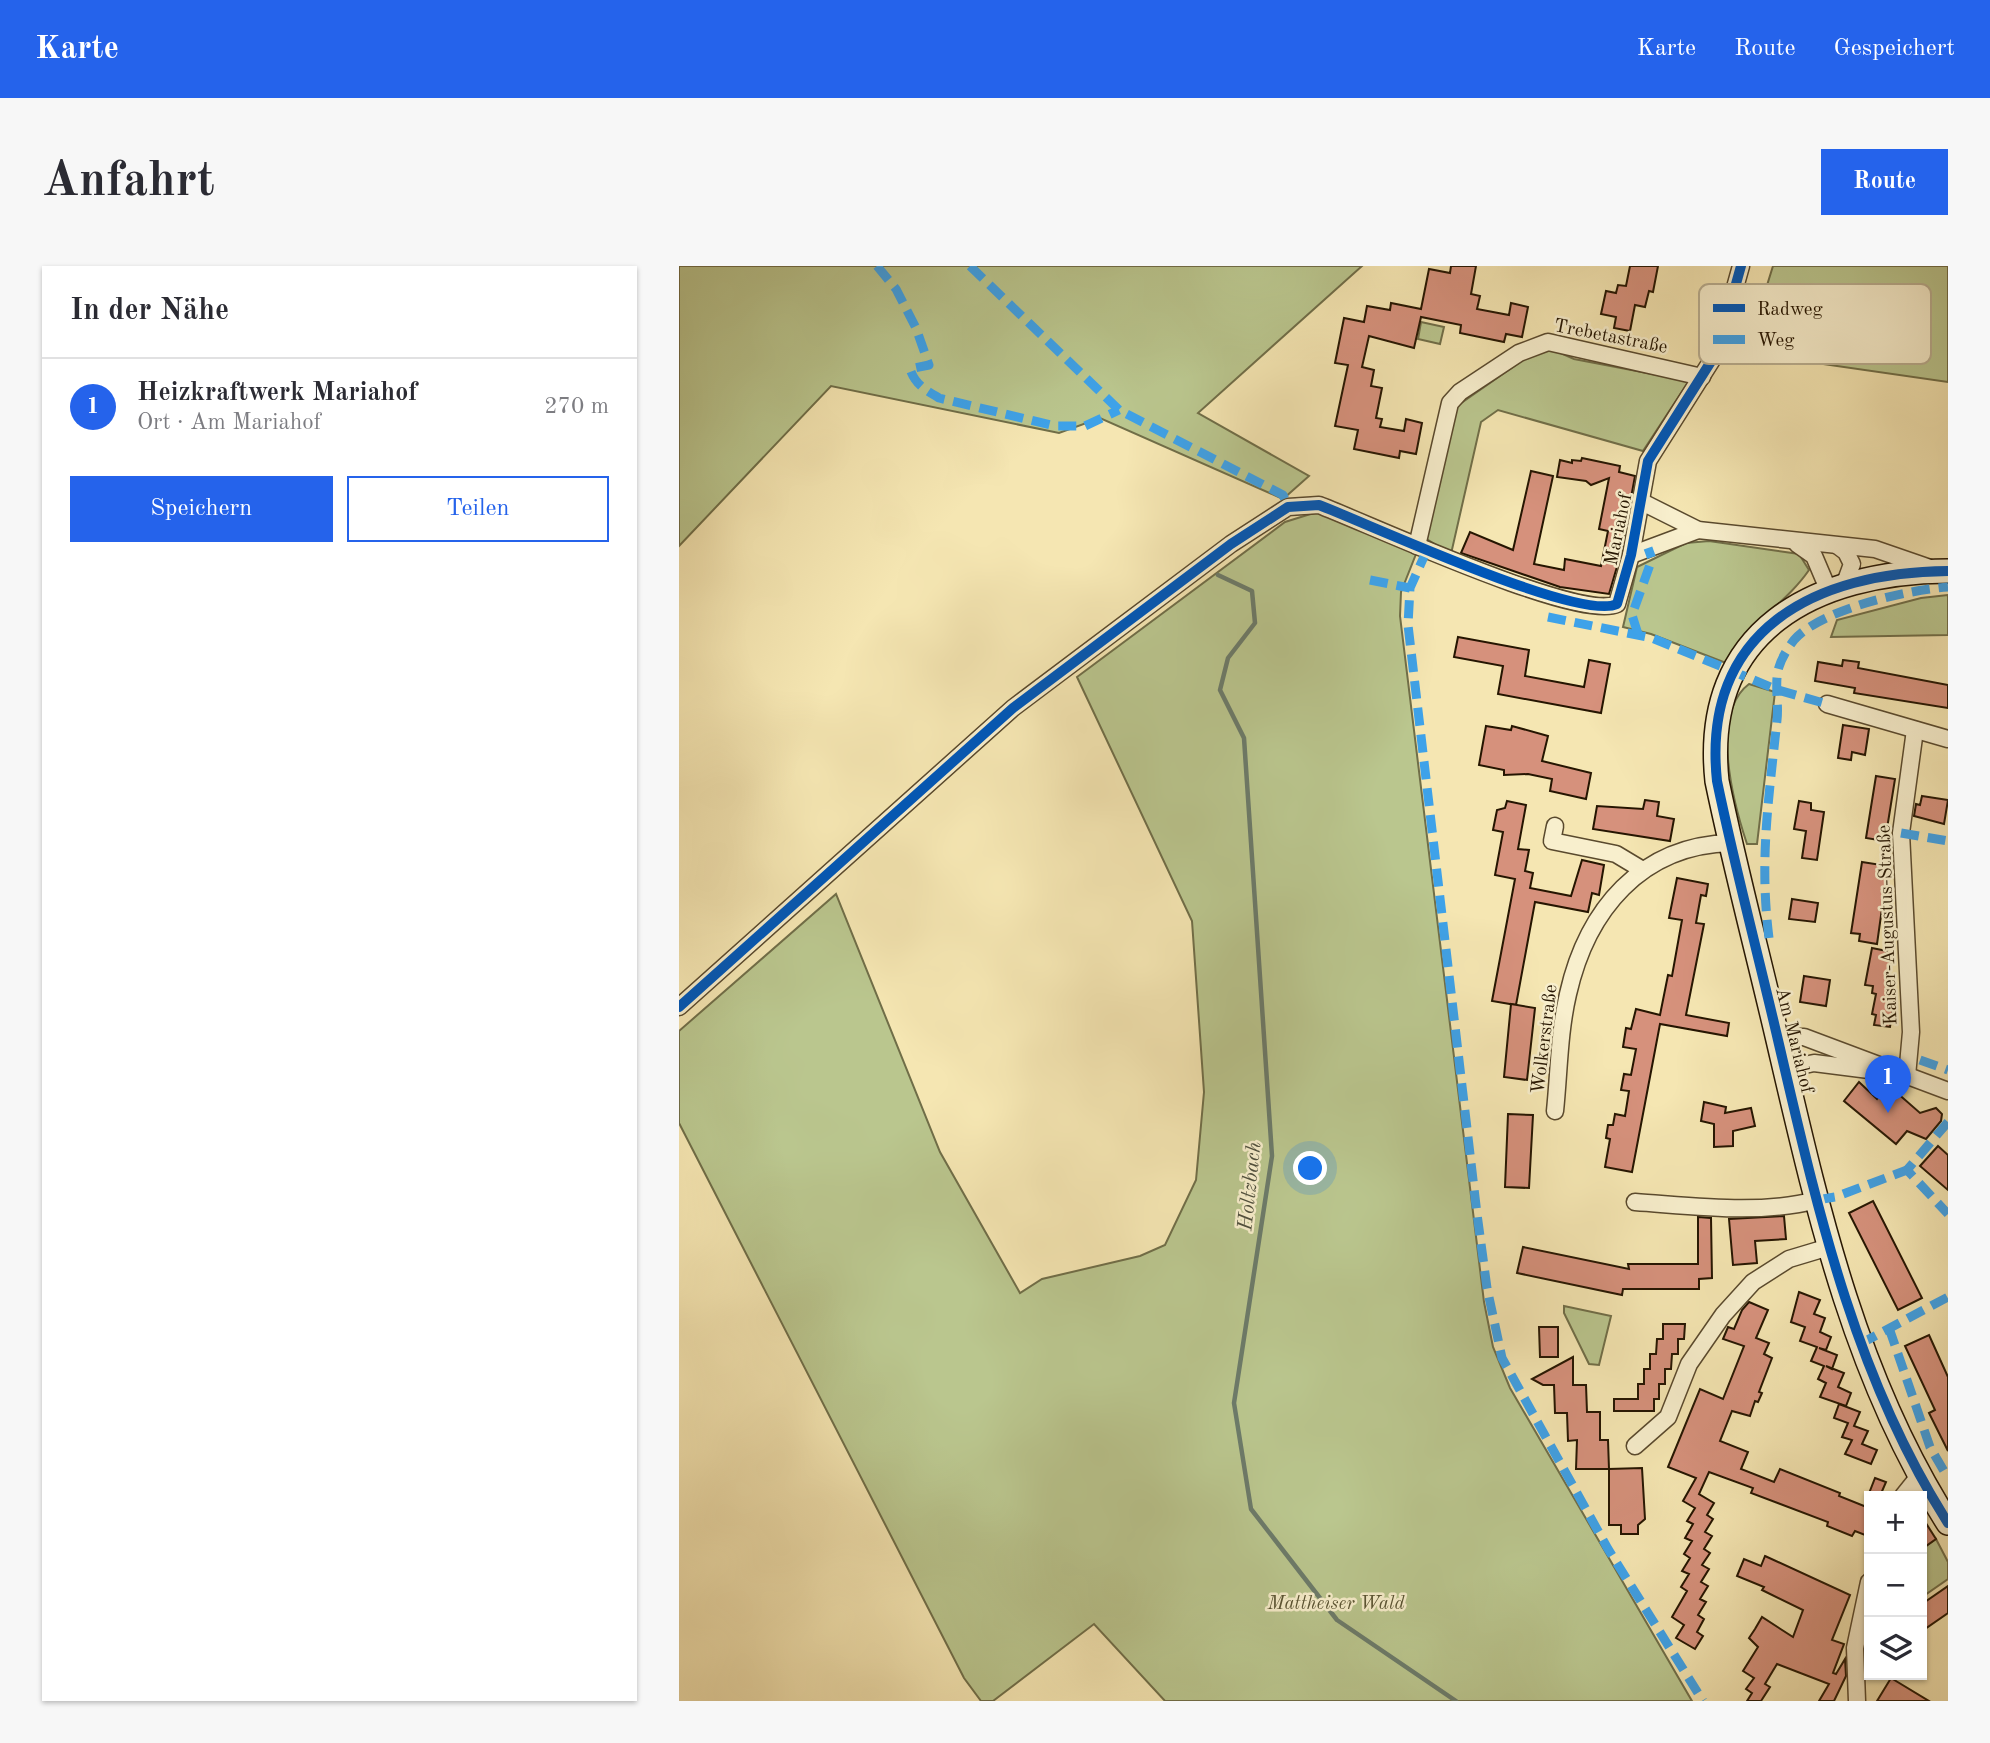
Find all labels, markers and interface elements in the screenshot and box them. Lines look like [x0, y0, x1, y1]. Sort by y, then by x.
text: Karte [35, 33, 119, 66]
text: Karte [1637, 37, 1696, 61]
text: Route [1734, 37, 1796, 61]
text: Gespeichert [1834, 37, 1955, 61]
button: Route [1821, 149, 1948, 215]
text: Anfahrt [42, 158, 215, 207]
legend [1699, 284, 1931, 364]
text: In der Nähe [70, 296, 229, 326]
text: Radweg [1757, 301, 1823, 320]
street label: Trebetastraße [1552, 317, 1669, 358]
text: Weg [1757, 332, 1795, 351]
text: Heizkraftwerk Mariahof [137, 380, 417, 406]
text: 1 [86, 395, 100, 418]
text: 270 m [544, 395, 609, 418]
text: Ort · Am Mariahof [137, 411, 321, 434]
button: Speichern [70, 476, 333, 542]
button: Teilen [347, 476, 609, 542]
street label: Mariahof [1602, 491, 1637, 568]
street label: Kaiser-Augustus-Straße [1876, 824, 1901, 1025]
street label: Wolkerstraße [1529, 983, 1562, 1095]
street label: Am Mariahof [1771, 986, 1816, 1096]
pin: 1 [1865, 1055, 1911, 1113]
water label: Holtzbach [1235, 1140, 1266, 1233]
your location [1293, 1151, 1327, 1185]
map controls [1864, 1491, 1927, 1680]
button: + [1864, 1491, 1927, 1554]
button: − [1864, 1554, 1927, 1617]
park label: Mattheiser Wald [1266, 1595, 1406, 1614]
button: layers [1864, 1617, 1927, 1680]

